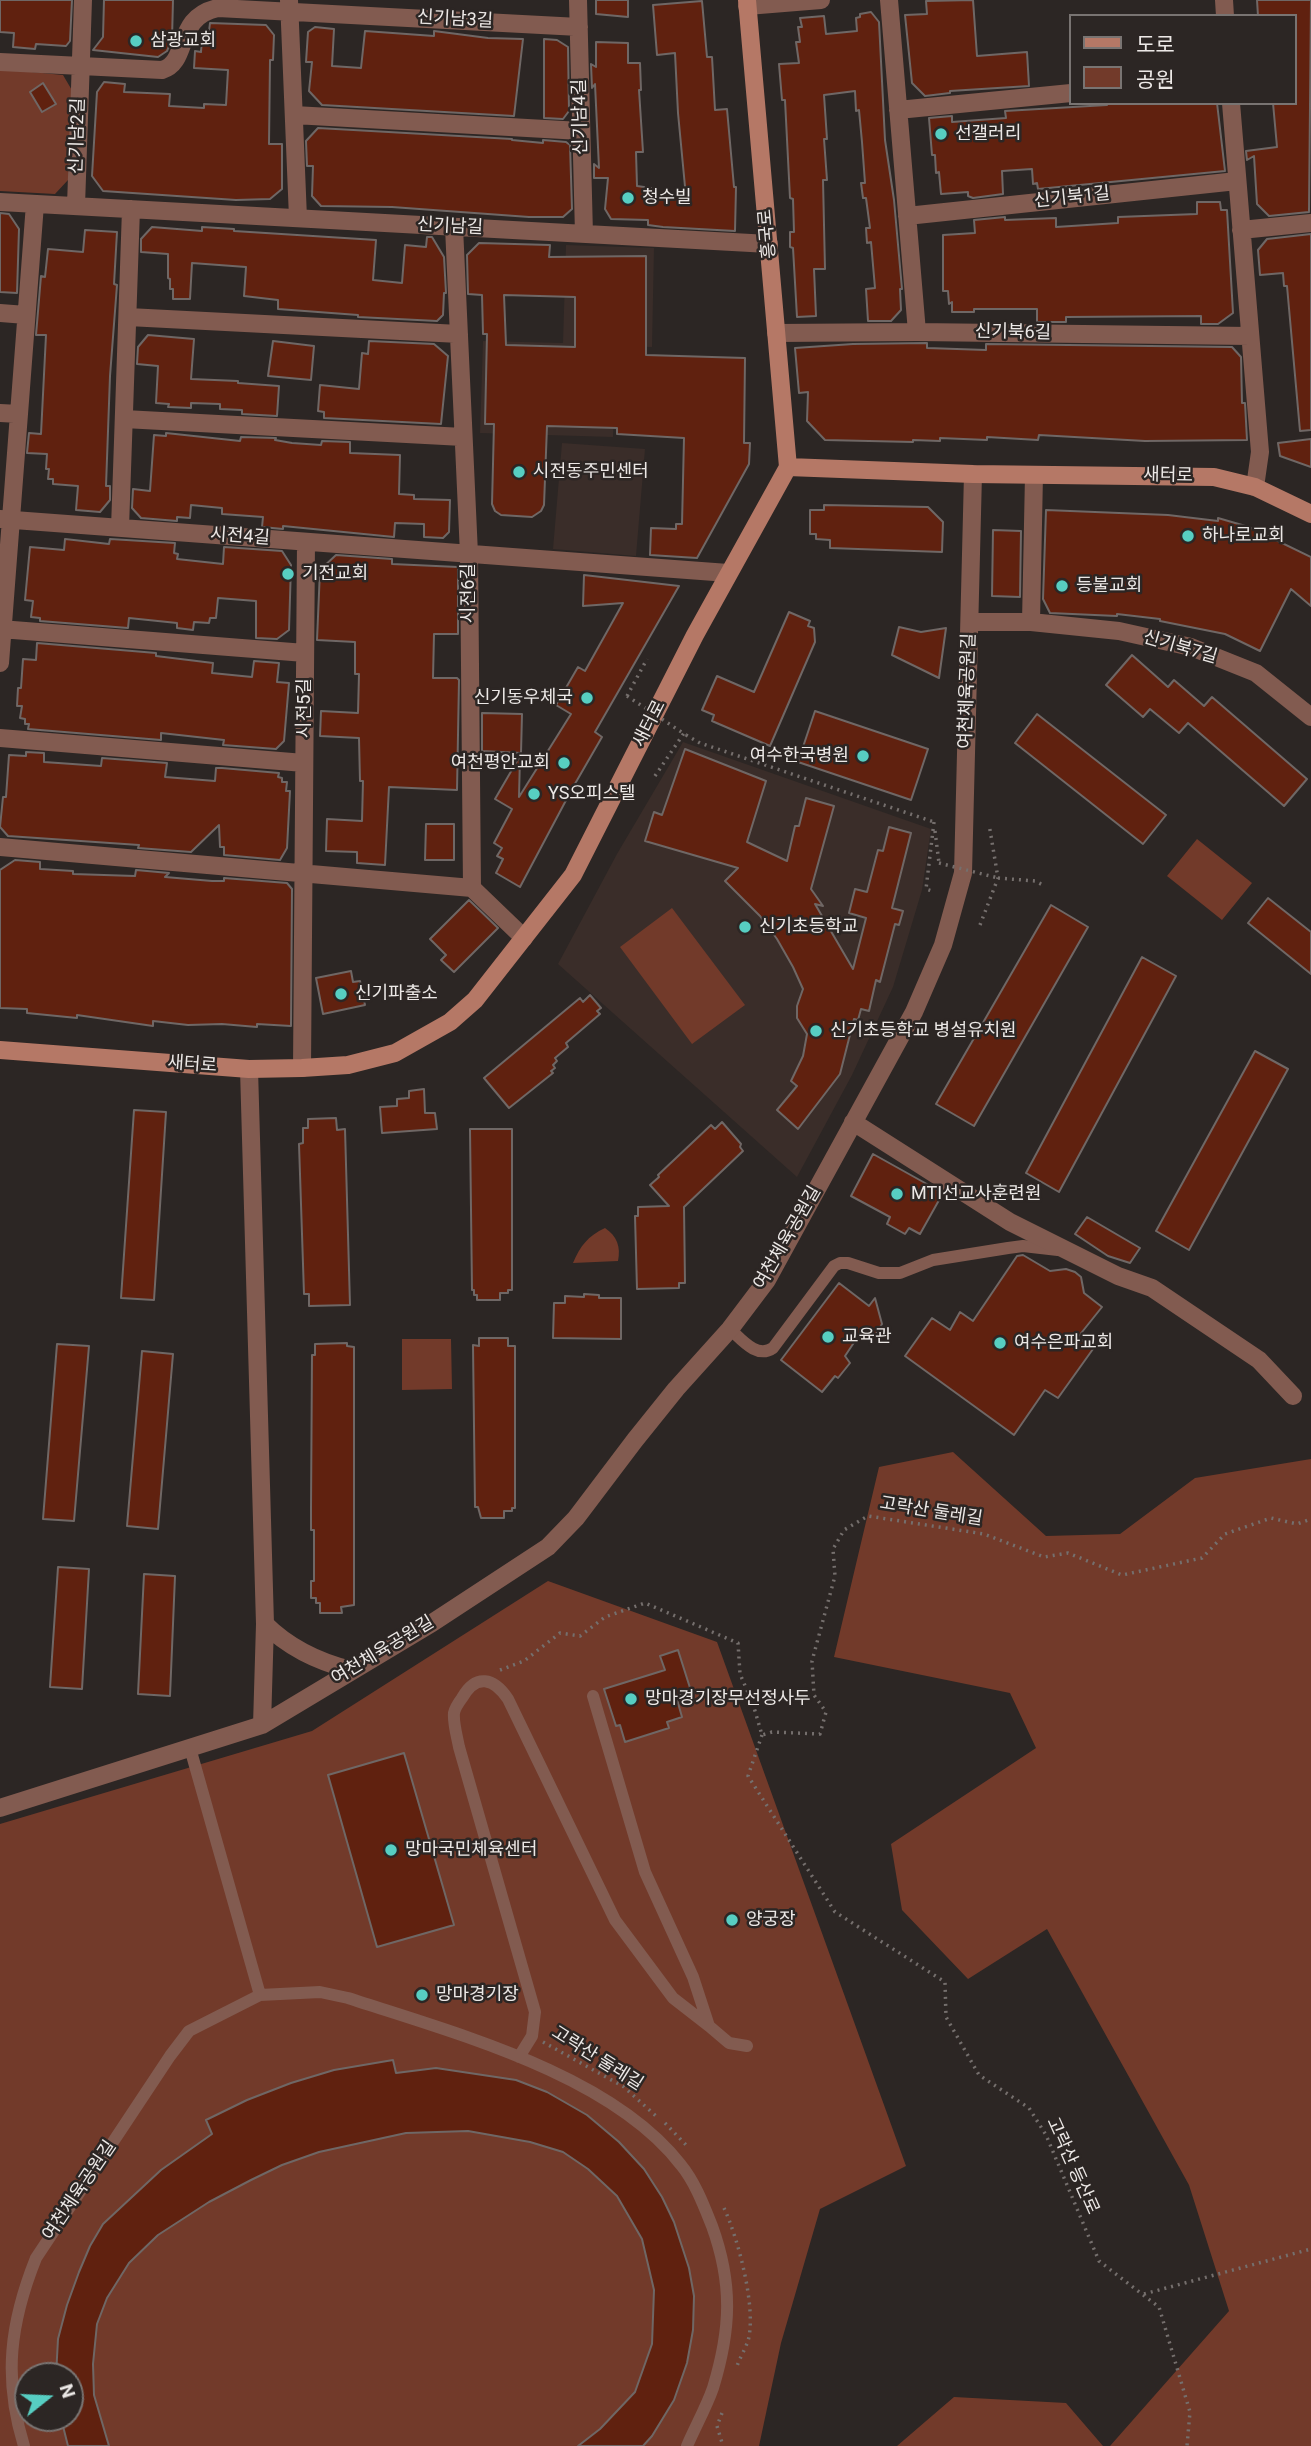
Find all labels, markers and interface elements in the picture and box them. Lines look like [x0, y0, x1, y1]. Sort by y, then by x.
street label: 신기남3길 [416, 7, 494, 33]
legend [1070, 14, 1297, 105]
place label: 삼광교회 [150, 30, 216, 52]
marker: 삼광교회 [128, 33, 144, 49]
text: 도로 [1136, 33, 1175, 57]
text: 공원 [1136, 68, 1175, 92]
street label: 신기남4길 [570, 79, 592, 155]
street label: 신기남2길 [66, 97, 90, 175]
place label: 선갤러리 [955, 123, 1021, 145]
marker: 선갤러리 [933, 126, 949, 142]
street label: 신기북1길 [1033, 183, 1111, 213]
place label: 청수빌 [642, 187, 692, 209]
marker: 청수빌 [620, 190, 636, 206]
street label: 흥국로 [755, 208, 781, 260]
street label: 신기남길 [416, 214, 484, 240]
street label: 신기북6길 [975, 322, 1051, 344]
place label: 시전동주민센터 [533, 461, 649, 483]
marker: 시전동주민센터 [511, 464, 527, 480]
street label: 새터로 [1143, 465, 1193, 487]
street label: 시전4길 [209, 524, 271, 550]
place label: 하나로교회 [1202, 525, 1285, 547]
marker: 하나로교회 [1180, 528, 1196, 544]
place label: 기전교회 [302, 563, 368, 585]
street label: 시전6길 [458, 563, 480, 623]
marker: 기전교회 [280, 566, 296, 582]
place label: 등불교회 [1076, 575, 1142, 597]
marker: 등불교회 [1054, 578, 1070, 594]
street label: 신기북7길 [1140, 627, 1220, 669]
street label: 여천체육공원길 [955, 633, 981, 749]
street label: 시전5길 [294, 678, 316, 738]
place label: 신기동우체국 [474, 687, 573, 709]
marker: 신기동우체국 [579, 690, 595, 706]
street label: 새터로 [629, 697, 671, 751]
place label: 여수한국병원 [750, 745, 849, 767]
marker: 여수한국병원 [855, 748, 871, 764]
place label: 여천평안교회 [451, 752, 550, 774]
marker: 여천평안교회 [556, 755, 572, 771]
place label: YS오피스텔 [548, 783, 636, 805]
marker: YS오피스텔 [526, 786, 542, 802]
place label: 신기초등학교 [759, 916, 858, 938]
marker: 신기초등학교 [737, 919, 753, 935]
place label: 신기파출소 [355, 983, 438, 1005]
marker: 신기파출소 [333, 986, 349, 1002]
place label: 신기초등학교 병설유치원 [830, 1020, 1017, 1042]
marker: 신기초등학교 병설유치원 [808, 1023, 824, 1039]
street label: 새터로 [166, 1052, 218, 1078]
street label: 여천체육공원길 [750, 1182, 826, 1294]
place label: MTI선교사훈련원 [911, 1183, 1041, 1205]
marker: MTI선교사훈련원 [889, 1186, 905, 1202]
place label: 교육관 [842, 1326, 892, 1348]
marker: 교육관 [820, 1329, 836, 1345]
place label: 여수은파교회 [1014, 1332, 1113, 1354]
marker: 여수은파교회 [992, 1335, 1008, 1351]
street label: 고락산 둘레길 [878, 1493, 984, 1531]
street label: 여천체육공원길 [328, 1612, 438, 1690]
place label: 망마경기장무선정사두 [645, 1688, 811, 1710]
marker: 망마경기장무선정사두 [623, 1691, 639, 1707]
place label: 망마국민체육센터 [405, 1839, 537, 1861]
marker: 망마국민체육센터 [383, 1842, 399, 1858]
place label: 양궁장 [746, 1909, 796, 1931]
marker: 양궁장 [724, 1912, 740, 1928]
place label: 망마경기장 [436, 1984, 519, 2006]
marker: 망마경기장 [414, 1987, 430, 2003]
street label: 고락산 둘레길 [547, 2022, 647, 2096]
street label: 고락산 등산로 [1041, 2114, 1103, 2218]
street label: 여천체육공원길 [39, 2137, 121, 2245]
north arrow [14, 2362, 84, 2432]
text: N [55, 2381, 81, 2401]

